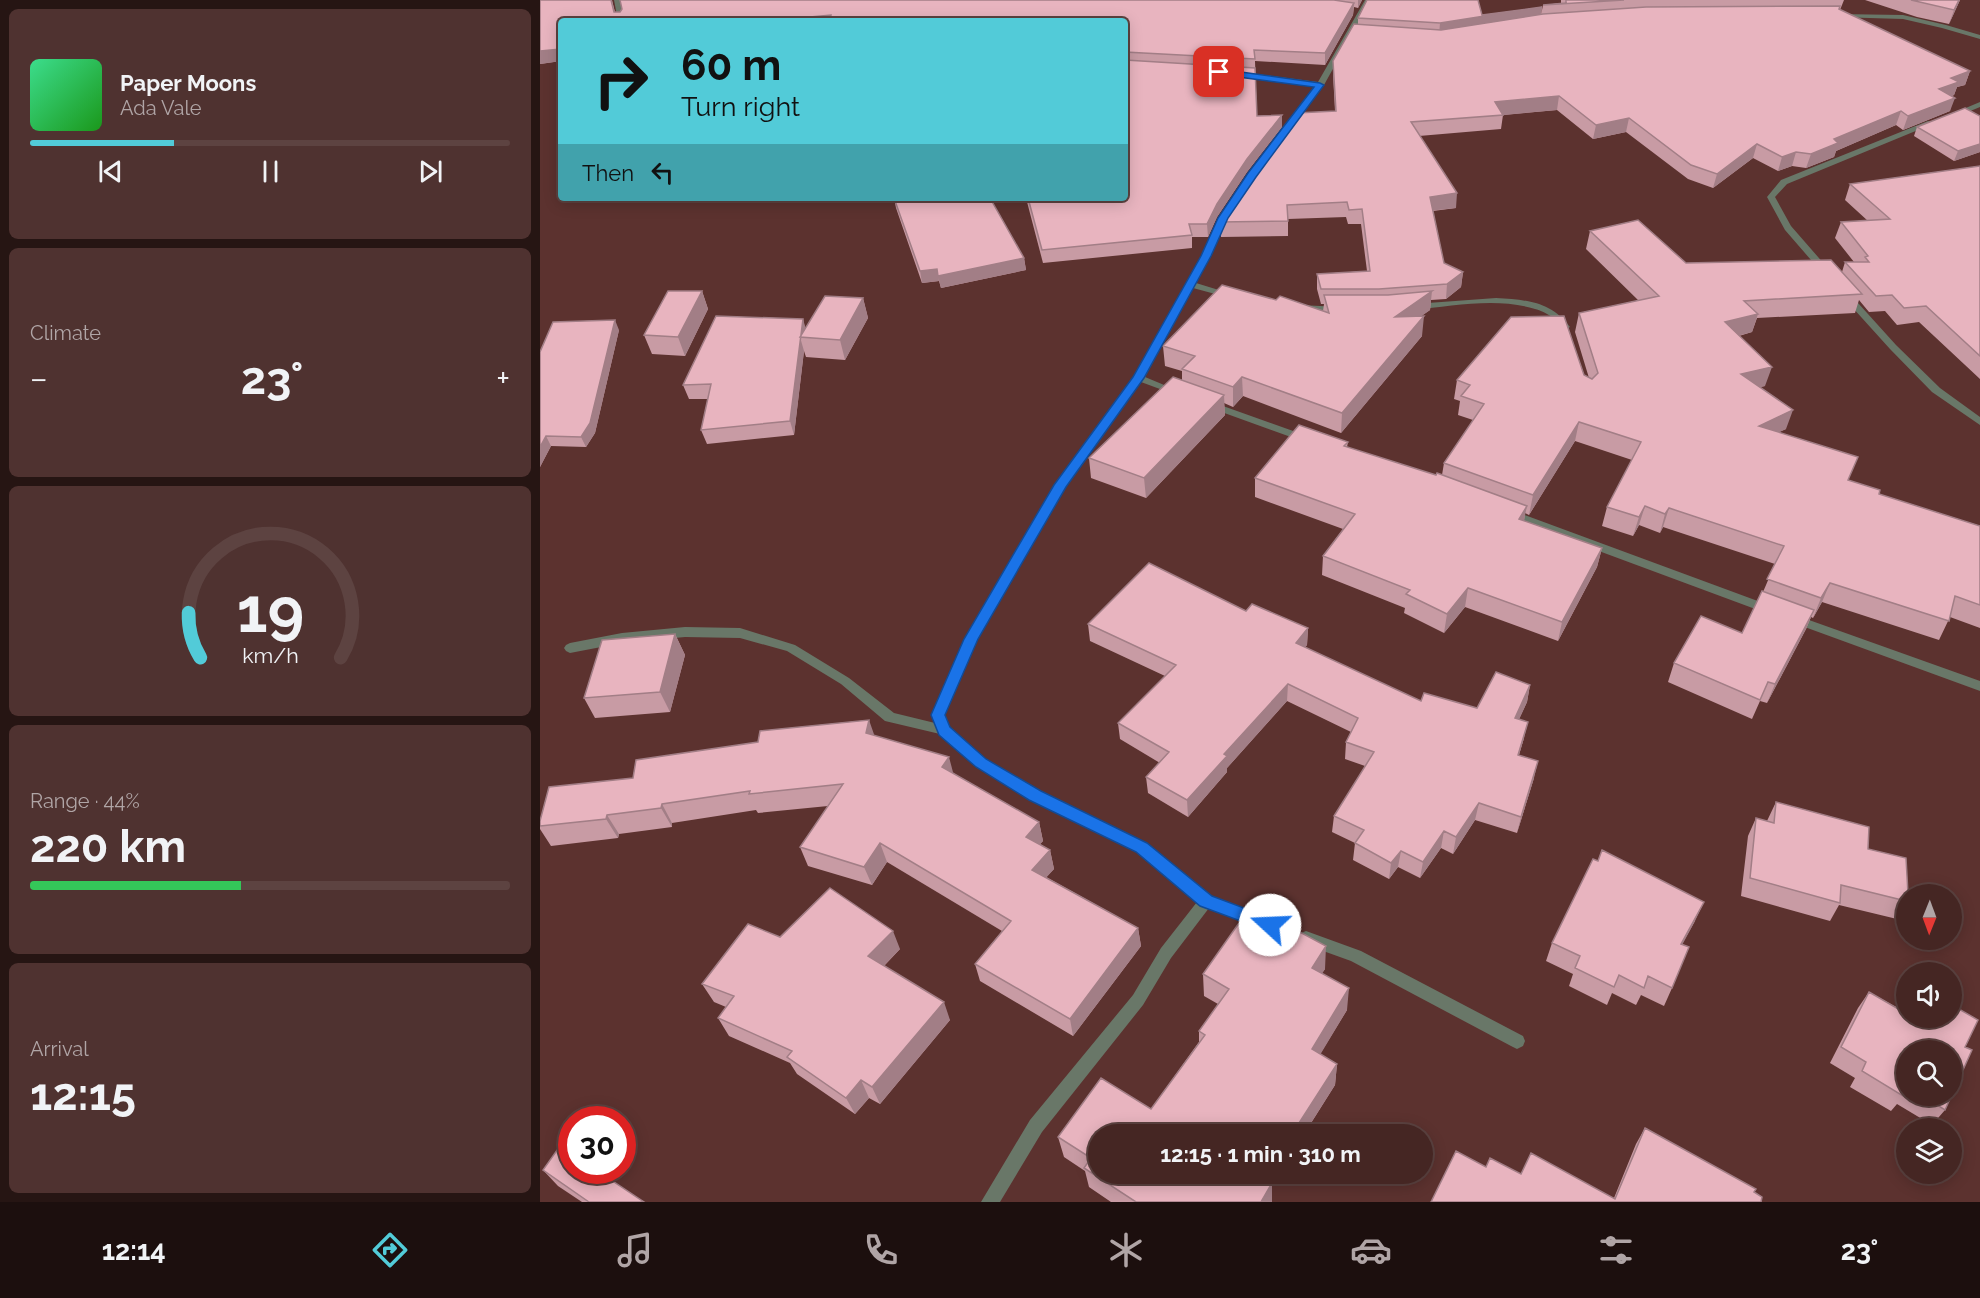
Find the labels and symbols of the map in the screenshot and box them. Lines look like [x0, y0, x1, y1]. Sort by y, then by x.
pin [1193, 46, 1244, 97]
north arrow [1896, 884, 1962, 950]
position arrow [1238, 893, 1302, 957]
speed limit sign: 30 [558, 1106, 636, 1184]

